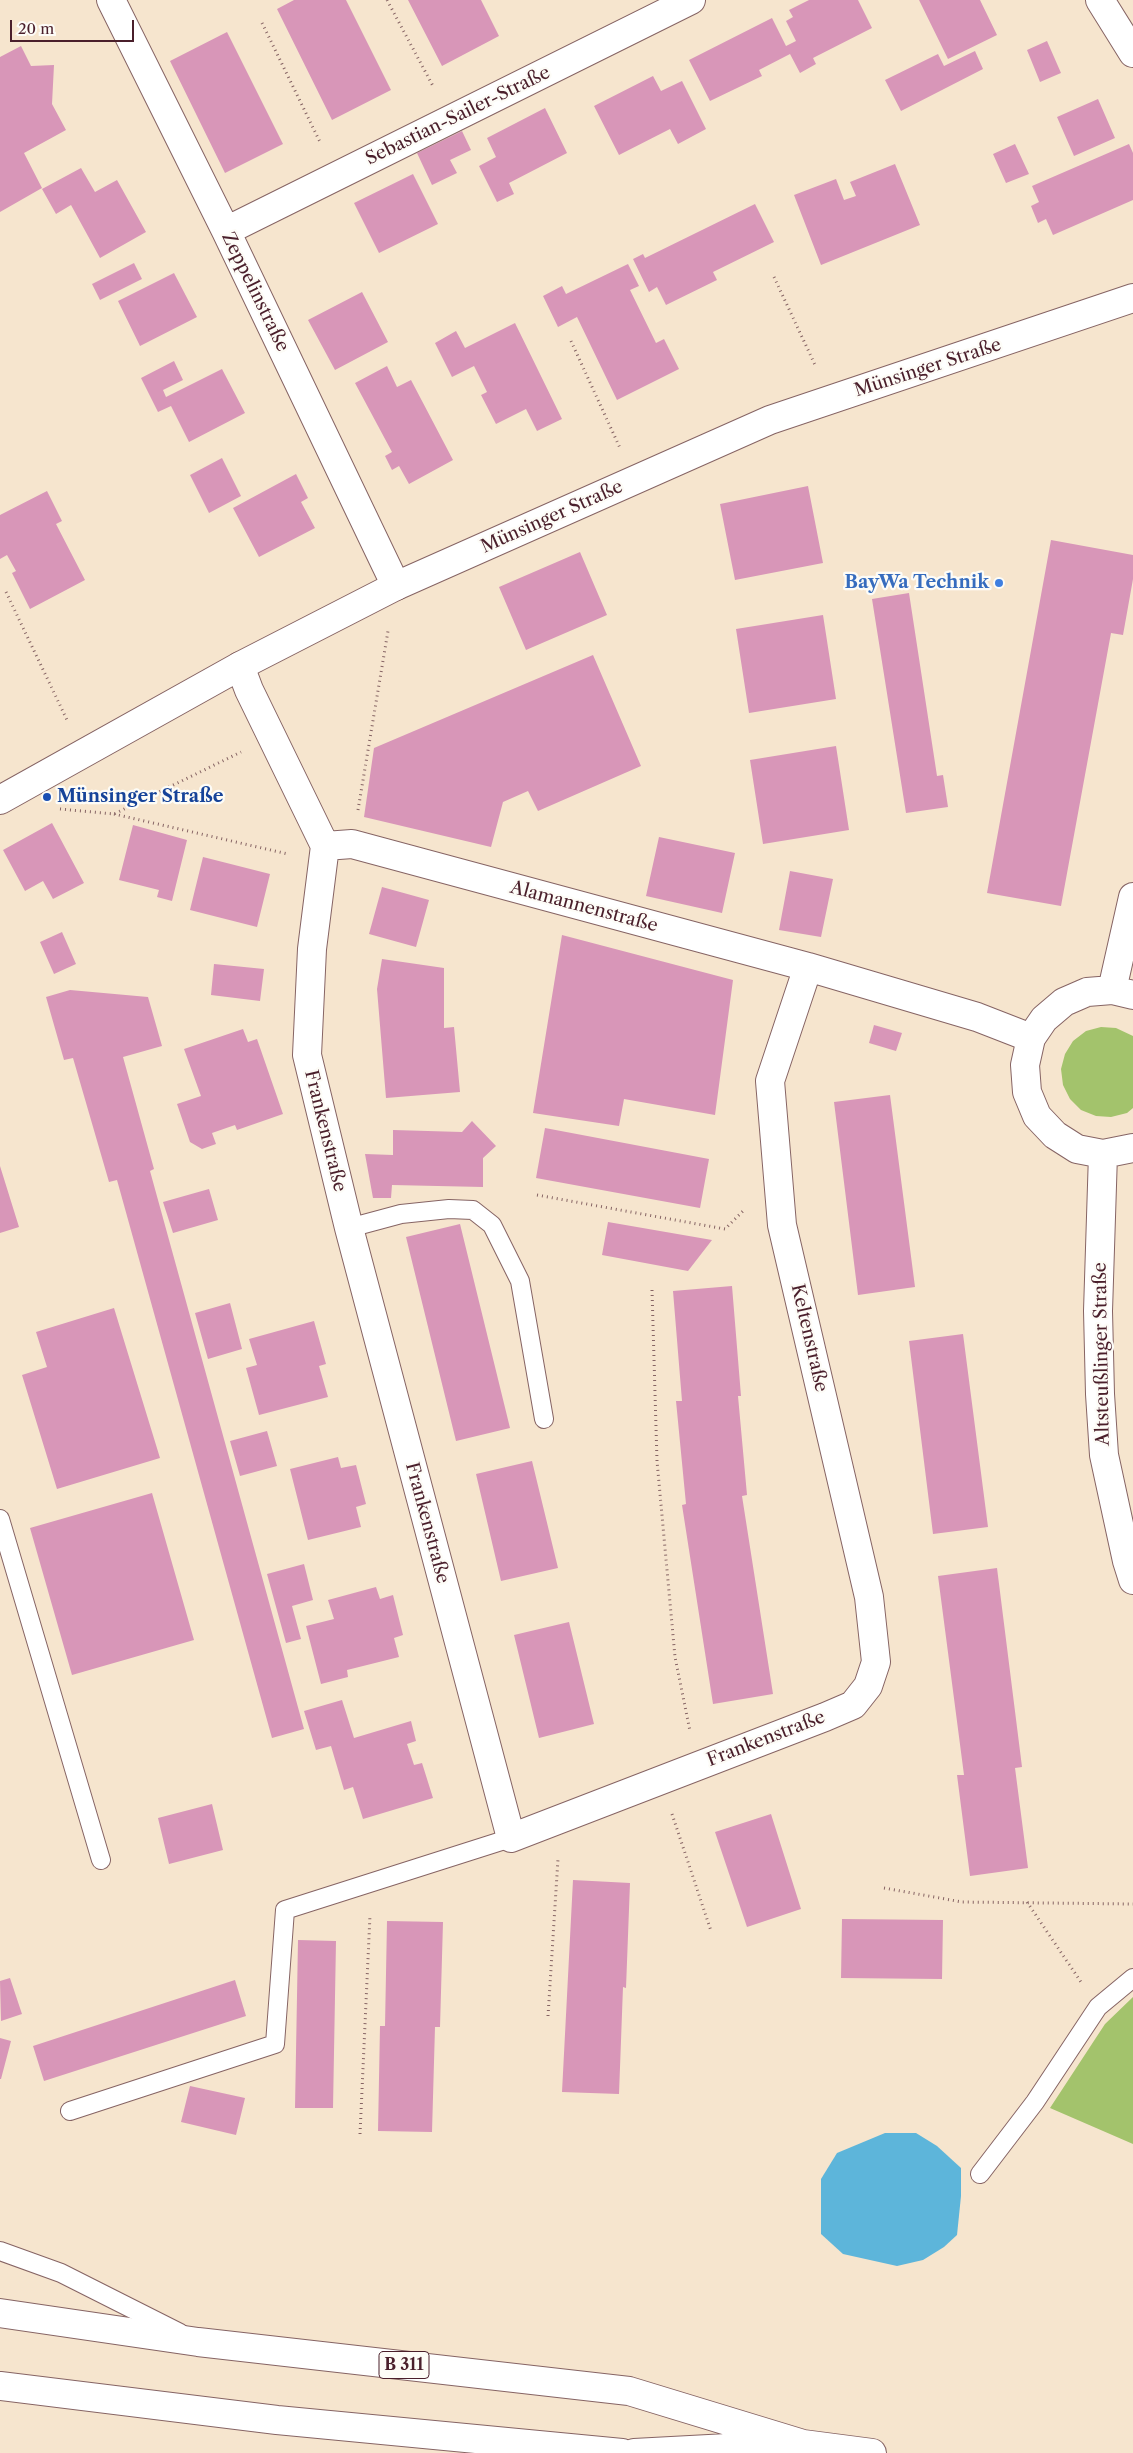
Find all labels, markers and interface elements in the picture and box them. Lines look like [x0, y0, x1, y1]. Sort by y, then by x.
scale bar [12, 10, 136, 42]
text: 20 m [18, 19, 54, 38]
street label: Sebastian-Sailer-Straße [362, 62, 554, 170]
street label: Zeppelinstraße [217, 229, 293, 355]
street label: Münsinger Straße [852, 334, 1004, 402]
street label: Münsinger Straße [478, 476, 626, 558]
place label: BayWa Technik [845, 572, 989, 594]
marker: BayWa Technik [993, 577, 1005, 589]
place label: Münsinger Straße [57, 786, 224, 808]
marker: Münsinger Straße [41, 791, 53, 803]
street label: Alamannenstraße [508, 877, 660, 937]
street label: Frankenstraße [299, 1068, 351, 1194]
street label: Altsteußlinger Straße [1090, 1262, 1114, 1446]
street label: Keltenstraße [786, 1282, 832, 1394]
street label: Frankenstraße [400, 1460, 454, 1586]
street label: Frankenstraße [704, 1707, 828, 1771]
road number: B 311 [379, 2352, 429, 2378]

